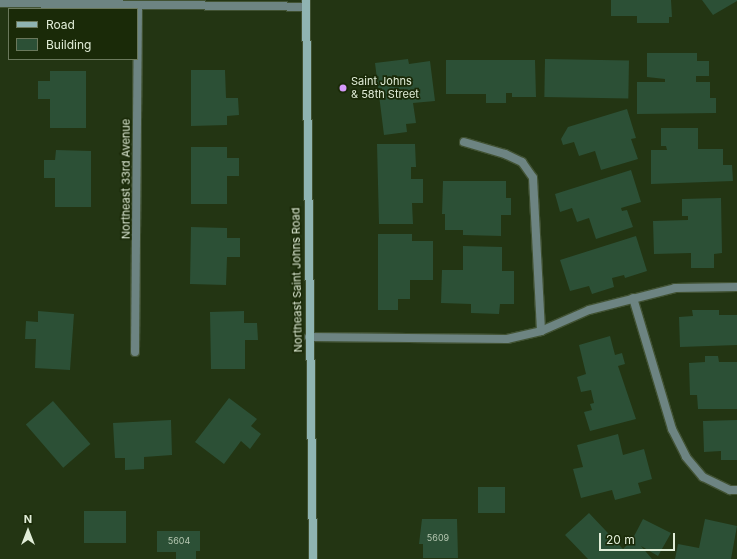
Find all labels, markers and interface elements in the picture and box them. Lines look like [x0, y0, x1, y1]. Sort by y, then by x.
legend [8, 8, 138, 60]
text: Road [46, 17, 75, 32]
text: Building [46, 37, 91, 52]
place label: Saint Johns & 58th Street [351, 75, 419, 101]
marker: Saint Johns & 58th Street [338, 83, 348, 93]
street label: Northeast 33rd Avenue [119, 119, 133, 239]
street label: Northeast Saint Johns Road [289, 207, 305, 353]
north arrow [8, 511, 48, 551]
text: N [24, 512, 32, 526]
scale bar [601, 525, 677, 551]
text: 20 m [606, 532, 635, 547]
house number: 5609 [427, 533, 449, 543]
house number: 5604 [168, 536, 190, 546]

